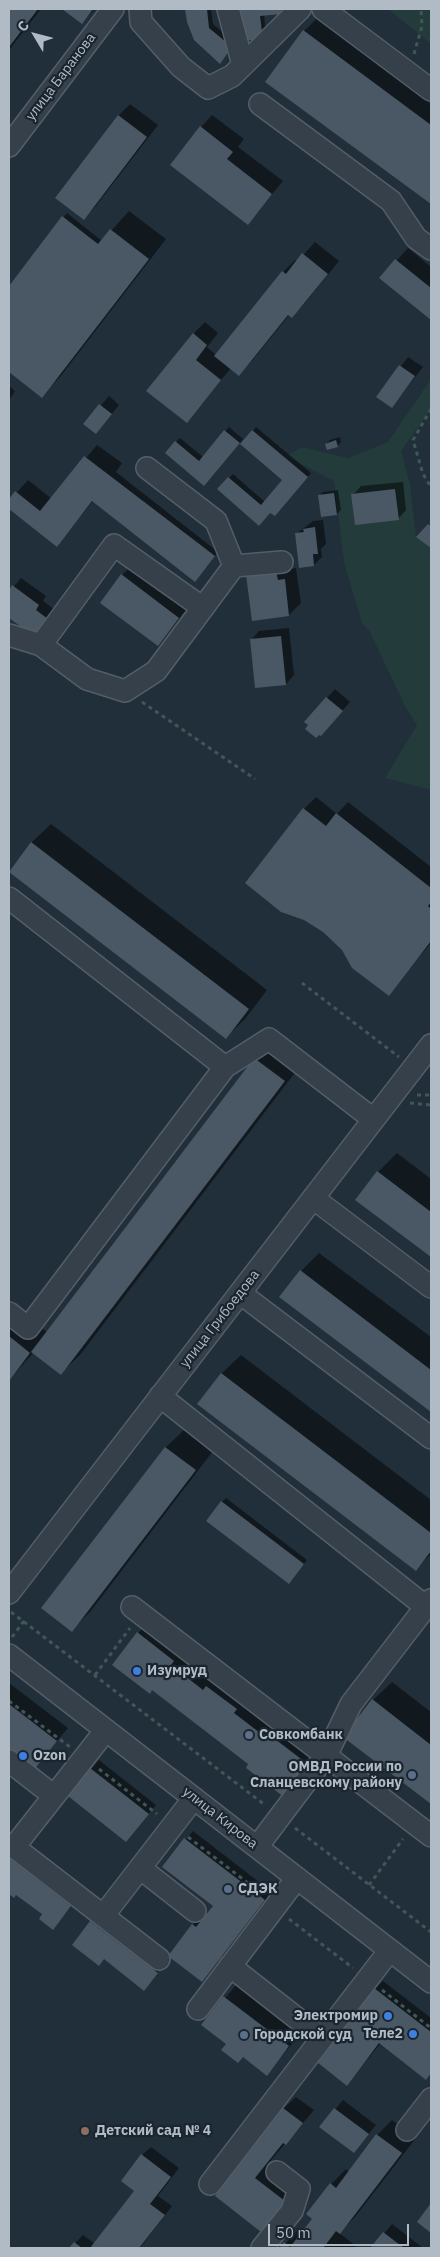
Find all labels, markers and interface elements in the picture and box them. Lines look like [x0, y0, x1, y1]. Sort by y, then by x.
north arrow [10, 10, 60, 60]
text: С [13, 17, 33, 35]
street label: улица Баранова [23, 30, 99, 124]
street label: улица Грибоедова [177, 1267, 263, 1371]
place label: Изумруд [147, 1663, 207, 1679]
marker: Изумруд [131, 1665, 143, 1677]
place label: Совкомбанк [259, 1727, 343, 1743]
marker: Совкомбанк [243, 1729, 255, 1741]
place label: Ozon [33, 1748, 66, 1764]
marker: Ozon [17, 1750, 29, 1762]
place label: ОМВД России по Сланцевскому району [250, 1759, 402, 1791]
marker: ОМВД России по Сланцевскому району [406, 1769, 418, 1781]
street label: улица Кирова [179, 1783, 261, 1853]
place label: СДЭК [238, 1881, 277, 1897]
marker: СДЭК [222, 1883, 234, 1895]
place label: Электромир [294, 2008, 378, 2024]
marker: Электромир [382, 2010, 394, 2022]
place label: Теле2 [363, 2026, 403, 2042]
place label: Городской суд [254, 2027, 352, 2043]
marker: Теле2 [407, 2028, 419, 2040]
marker: Городской суд [238, 2029, 250, 2041]
place label: Детский сад № 4 [95, 2123, 211, 2139]
marker: Детский сад № 4 [79, 2125, 91, 2137]
scale bar [270, 2214, 411, 2246]
text: 50 m [276, 2223, 311, 2242]

